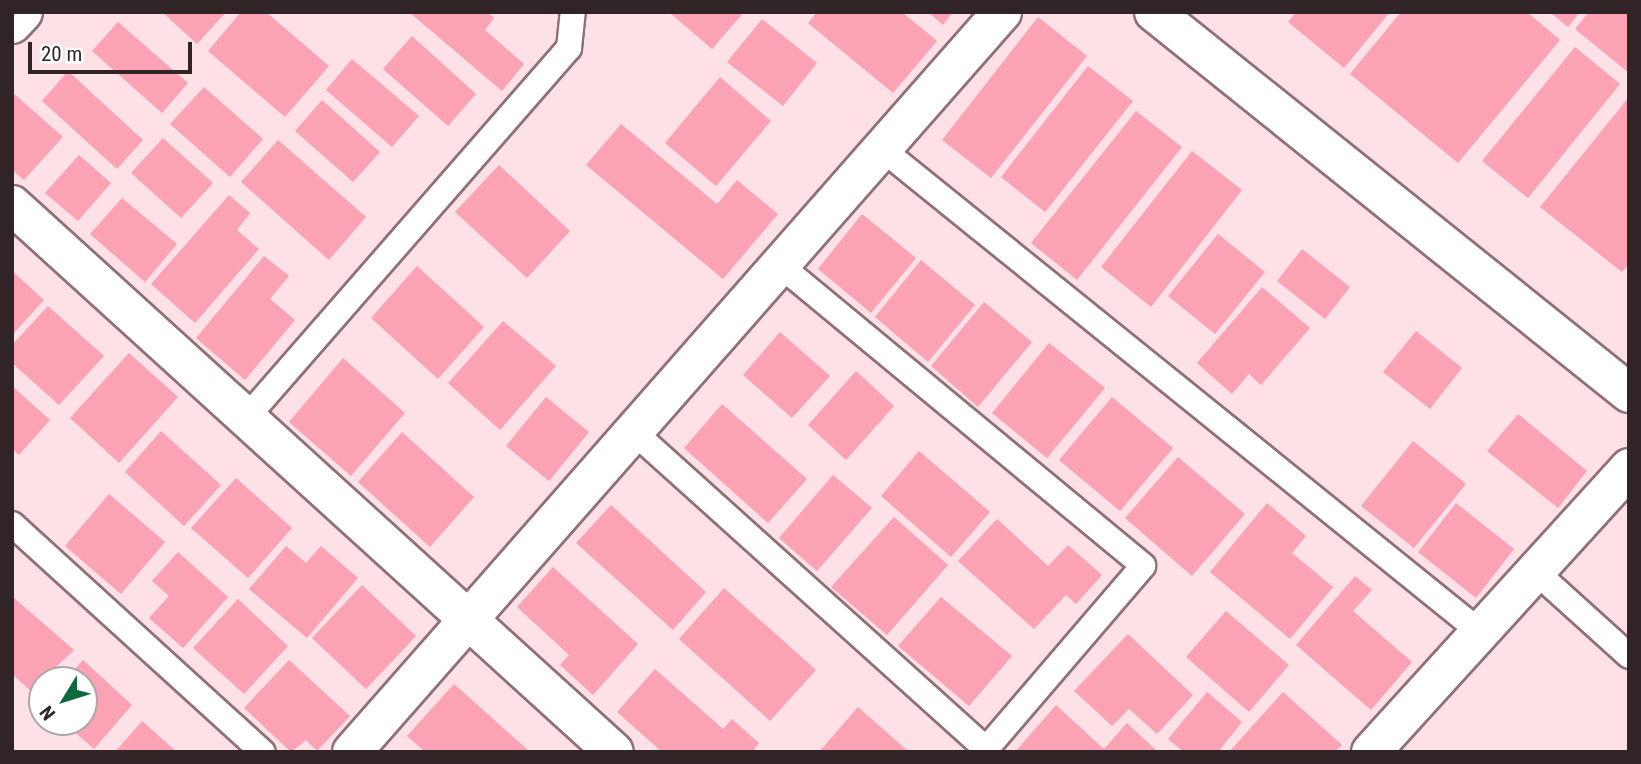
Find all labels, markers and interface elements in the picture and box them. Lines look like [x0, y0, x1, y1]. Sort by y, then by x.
scale bar [32, 28, 196, 72]
text: 20 m [41, 42, 82, 66]
north arrow [28, 666, 98, 736]
text: N [35, 701, 60, 725]

